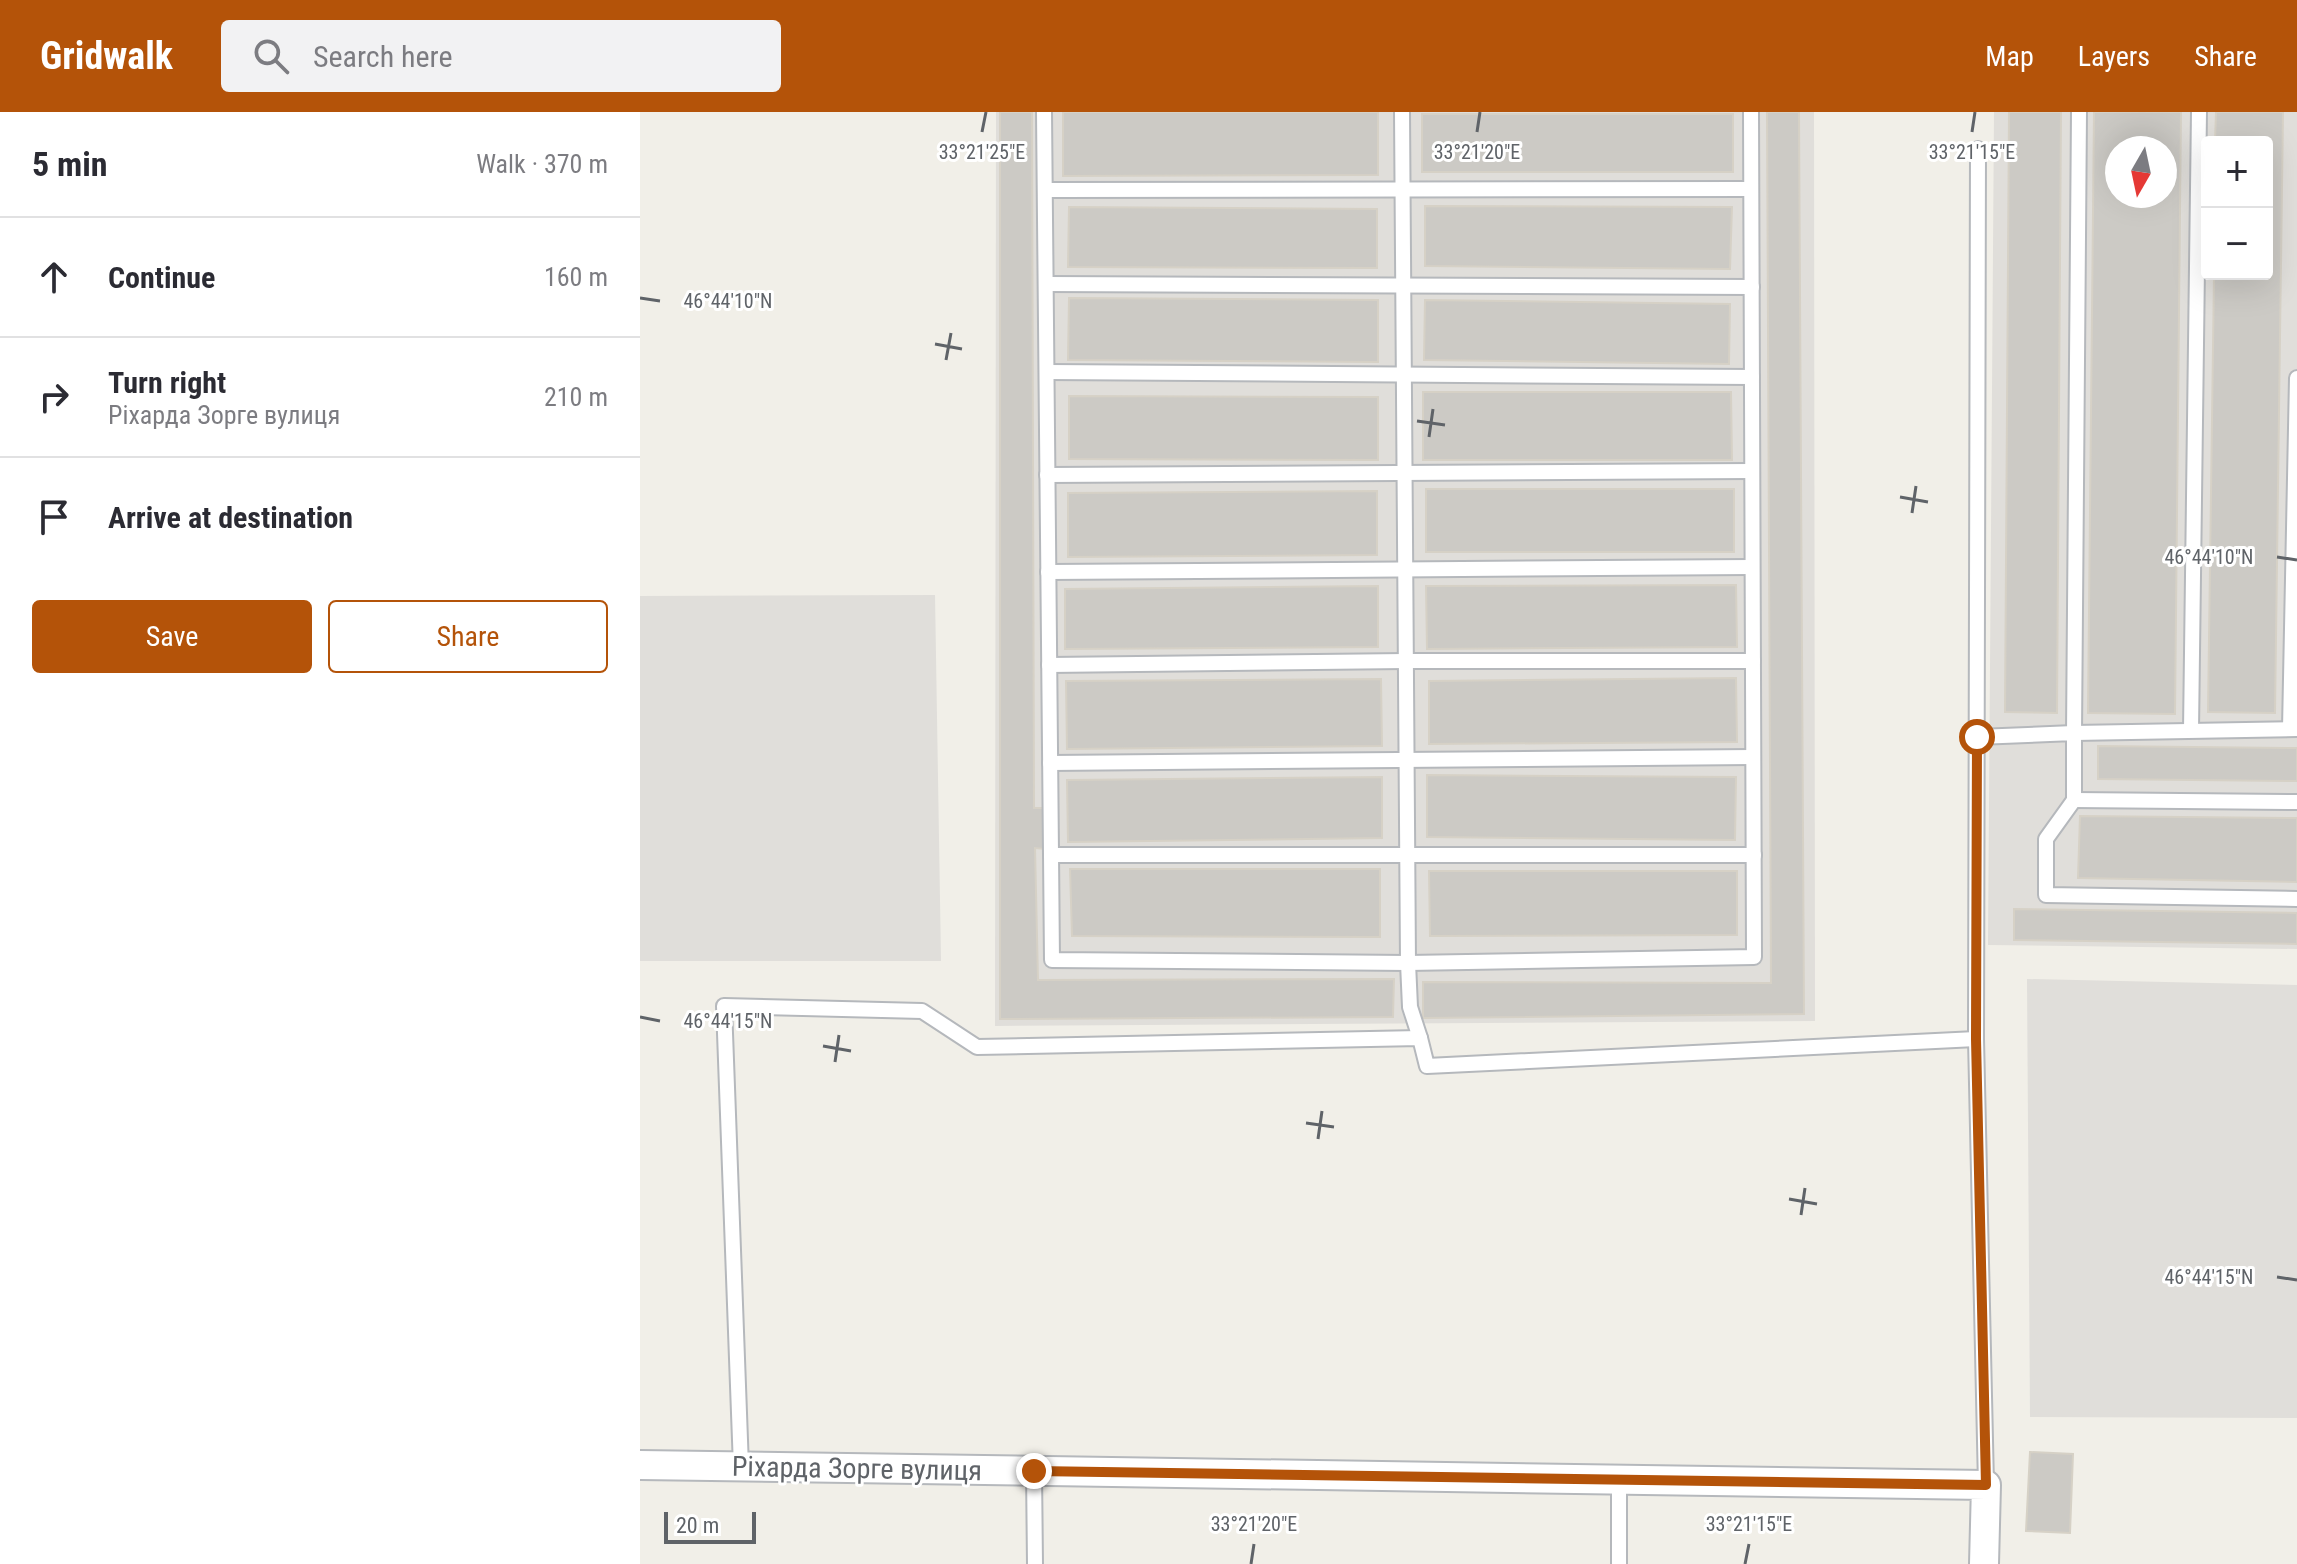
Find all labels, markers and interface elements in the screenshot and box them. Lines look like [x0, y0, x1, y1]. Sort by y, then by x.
search box [221, 20, 781, 92]
text: Gridwalk [40, 34, 173, 78]
icon: search [249, 34, 293, 78]
text: Search here [313, 39, 453, 74]
text: Map [1985, 40, 2034, 73]
text: Layers [2078, 40, 2150, 73]
text: Share [2194, 40, 2257, 73]
north arrow [2105, 136, 2177, 208]
map controls [2201, 136, 2273, 280]
button: + [2201, 136, 2273, 208]
text: 33°21'25"E [939, 140, 1025, 164]
text: 33°21'20"E [1434, 140, 1520, 164]
text: 33°21'15"E [1929, 140, 2015, 164]
text: 5 min [32, 144, 108, 184]
text: Walk · 370 m [476, 149, 608, 179]
button: − [2201, 208, 2273, 280]
icon: ahead [32, 255, 76, 299]
text: Continue [108, 260, 215, 295]
text: 160 m [544, 262, 608, 292]
text: 46°44'10"N [683, 289, 773, 313]
text: Turn right [108, 365, 226, 400]
icon: right [32, 375, 76, 419]
text: 210 m [544, 382, 608, 412]
text: Ріхарда Зорге вулиця [108, 400, 340, 430]
icon: arrive [32, 495, 76, 539]
text: Arrive at destination [108, 500, 353, 535]
text: 46°44'10"N [2164, 545, 2254, 569]
button: Save [32, 600, 312, 673]
button: Share [328, 600, 608, 673]
route start [1959, 719, 1995, 755]
text: 46°44'15"N [683, 1009, 773, 1033]
text: 46°44'15"N [2164, 1265, 2254, 1289]
street label: Ріхарда Зорге вулиця [732, 1450, 982, 1487]
route end [1016, 1453, 1052, 1489]
scale bar [664, 1508, 756, 1544]
text: 33°21'20"E [1211, 1512, 1297, 1536]
text: 33°21'15"E [1706, 1512, 1792, 1536]
text: 20 m [676, 1513, 719, 1538]

